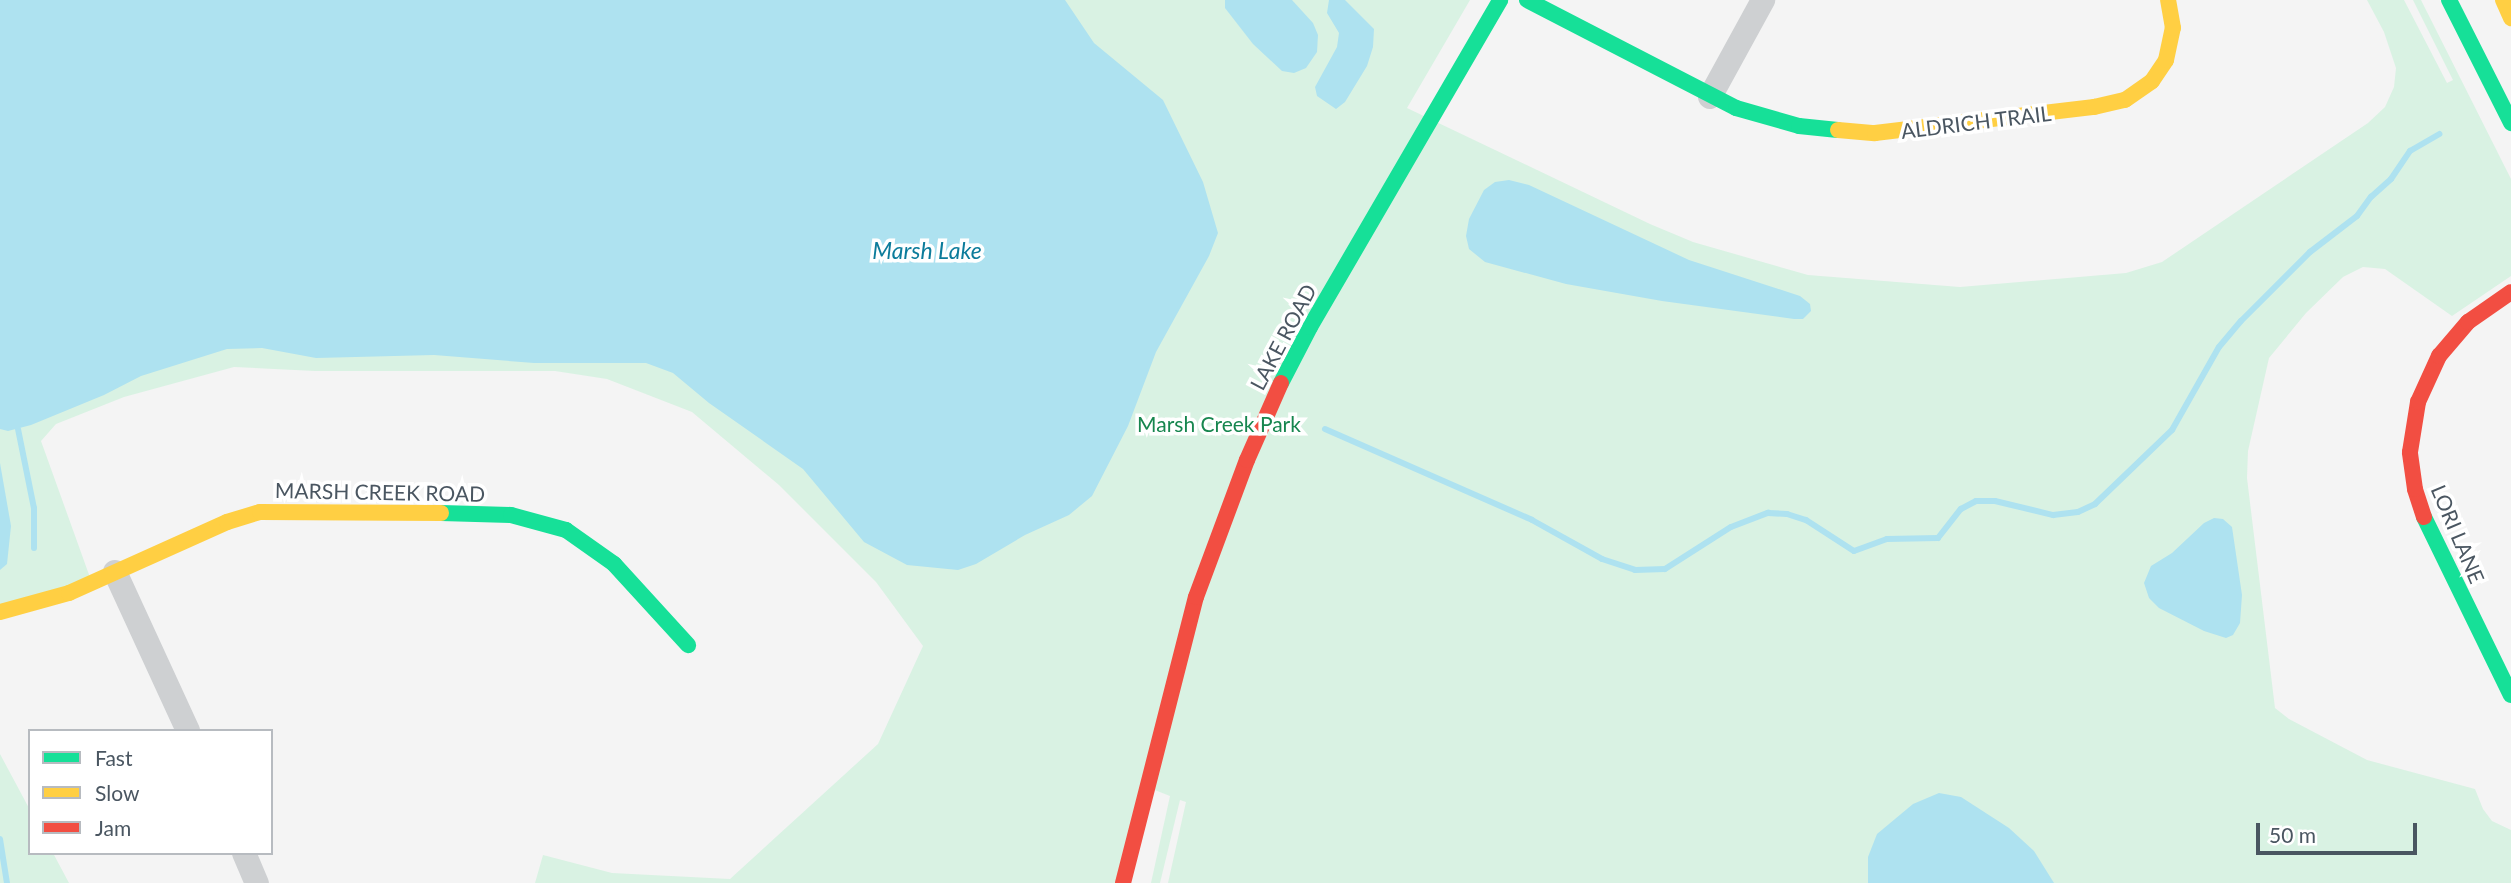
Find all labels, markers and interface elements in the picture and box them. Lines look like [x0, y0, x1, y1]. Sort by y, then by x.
street label: ALDRICH TRAIL [1899, 100, 2053, 144]
water label: Marsh Lake [872, 236, 982, 264]
street label: LAKE ROAD [1245, 280, 1321, 394]
park label: Marsh Creek Park [1137, 411, 1301, 437]
street label: MARSH CREEK ROAD [275, 478, 485, 506]
street label: LORI LANE [2426, 481, 2490, 587]
legend [28, 729, 273, 855]
text: Fast [95, 745, 132, 770]
text: Slow [95, 780, 139, 805]
scale bar [2259, 810, 2420, 854]
text: Jam [95, 815, 131, 840]
text: 50 m [2269, 822, 2316, 847]

